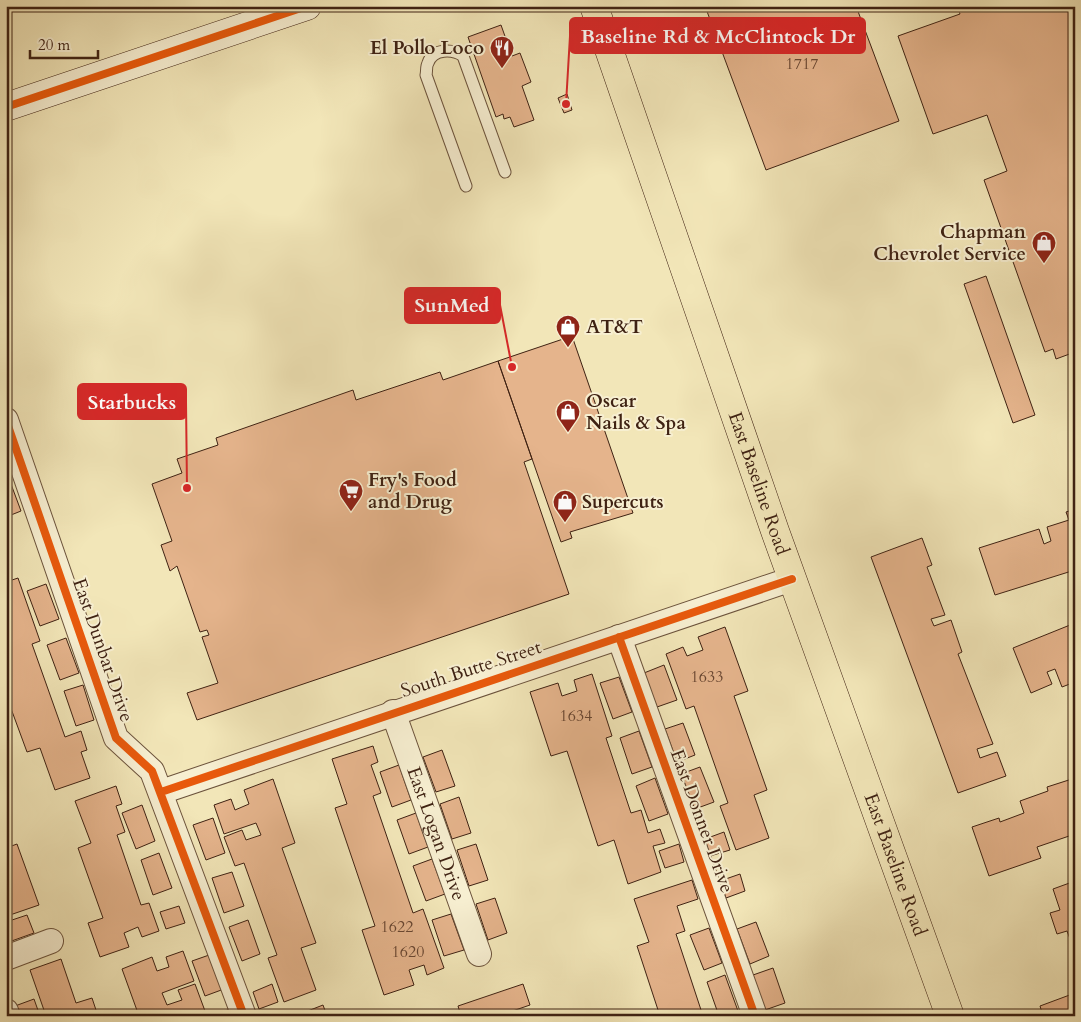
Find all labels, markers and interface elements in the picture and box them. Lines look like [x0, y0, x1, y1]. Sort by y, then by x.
callout: Baseline Rd & McClintock Dr [570, 18, 865, 53]
text: Baseline Rd & McClintock Dr [581, 23, 856, 50]
scale bar [30, 28, 98, 60]
text: 20 m [38, 35, 70, 55]
place label: El Pollo Loco [370, 35, 484, 61]
restaurant icon: El Pollo Loco [489, 35, 515, 69]
house number: 1717 [786, 53, 818, 75]
place label: Chapman Chevrolet Service [873, 219, 1027, 267]
shop icon: Chapman Chevrolet Service [1031, 230, 1057, 264]
callout: SunMed [405, 288, 500, 323]
text: SunMed [414, 292, 490, 319]
shop icon: AT&T [555, 314, 581, 348]
place label: AT&T [586, 314, 643, 340]
callout: Starbucks [78, 384, 186, 419]
place label: Oscar Nails & Spa [586, 388, 686, 436]
text: Starbucks [88, 389, 176, 416]
shop icon: Oscar Nails & Spa [555, 399, 581, 433]
street label: East Baseline Road [722, 408, 796, 559]
place label: Fry's Food and Drug [368, 467, 457, 515]
supermarket icon: Fry's Food and Drug [338, 478, 364, 512]
shop icon: Supercuts [552, 489, 578, 523]
place label: Supercuts [582, 489, 663, 515]
street label: East Dunbar Drive [66, 575, 140, 725]
street label: South Butte Street [397, 634, 545, 704]
house number: 1633 [691, 666, 723, 688]
house number: 1634 [560, 705, 592, 727]
street label: East Donner Drive [664, 745, 740, 897]
street label: East Logan Drive [401, 763, 472, 904]
street label: East Baseline Road [858, 790, 933, 940]
house number: 1622 [381, 916, 413, 938]
house number: 1620 [392, 941, 424, 963]

